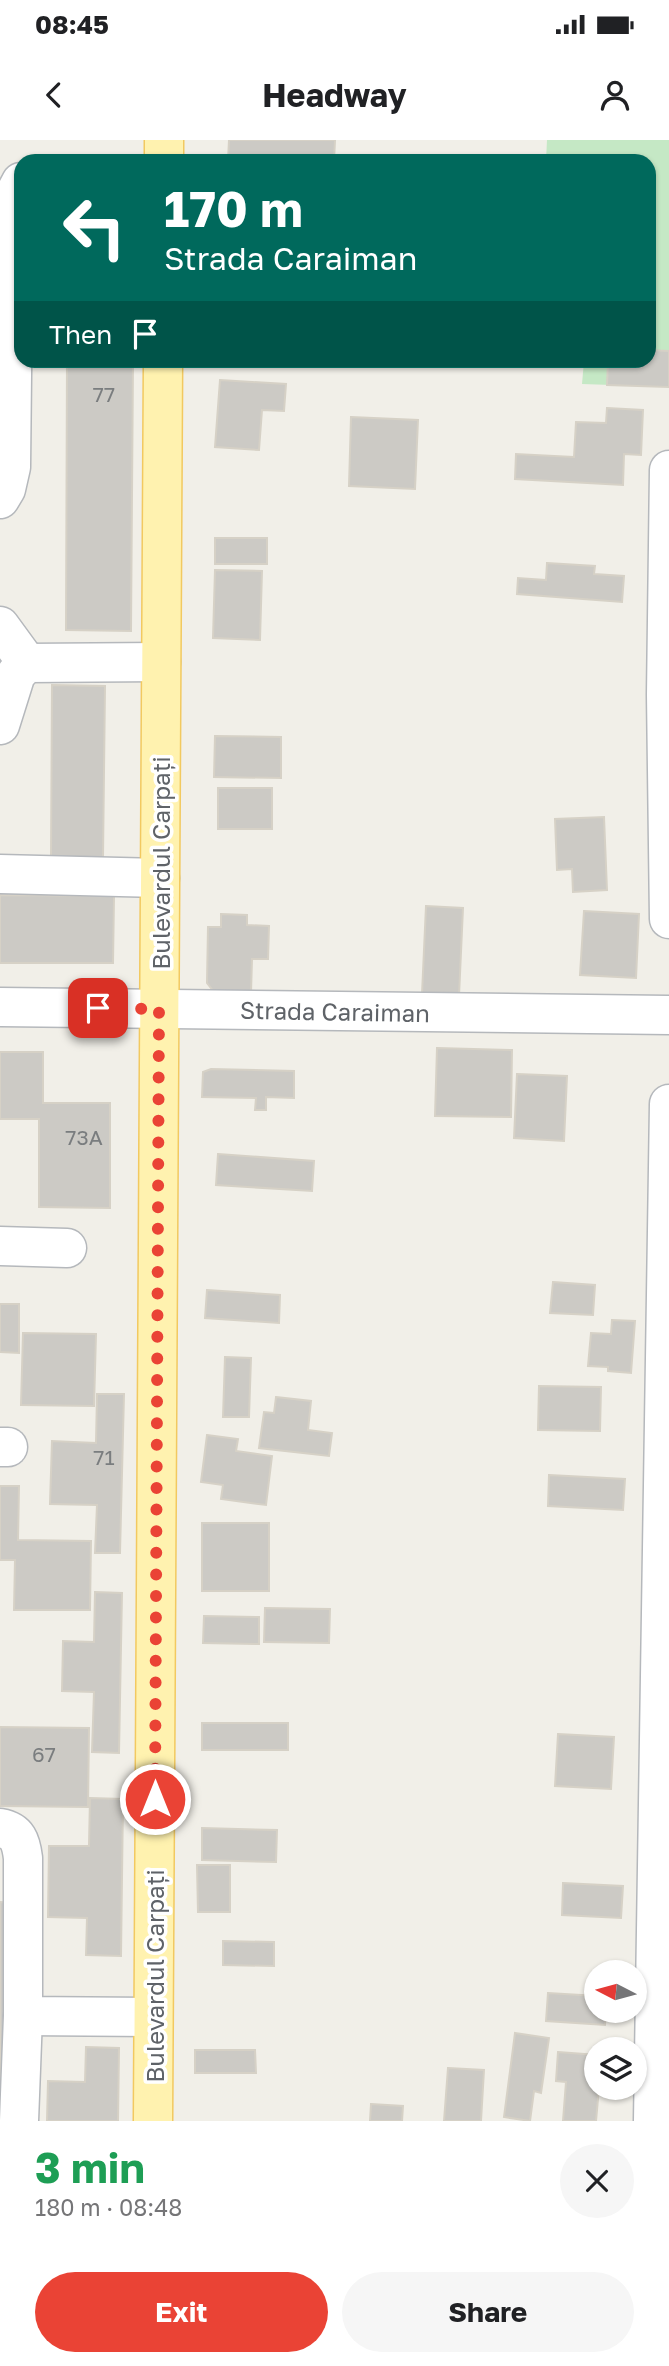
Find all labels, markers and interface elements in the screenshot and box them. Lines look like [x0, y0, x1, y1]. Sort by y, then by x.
text: 08:45 [35, 9, 109, 40]
icon: back [35, 76, 73, 114]
text: Headway [262, 76, 407, 114]
icon: person [596, 76, 634, 114]
text: 170 m [164, 179, 303, 238]
icon: left [49, 182, 140, 273]
text: Strada Caraiman [164, 239, 417, 277]
icon: arrive [126, 315, 164, 353]
text: Then [49, 319, 112, 350]
house number: 77 [93, 381, 115, 407]
street label: Bulevardul Carpați [146, 756, 176, 970]
pin [68, 978, 128, 1038]
icon: arrive [79, 989, 117, 1027]
street label: Strada Caraiman [240, 995, 430, 1027]
house number: 73A [65, 1124, 103, 1150]
house number: 71 [93, 1444, 115, 1470]
house number: 67 [32, 1741, 56, 1767]
position arrow [118, 1762, 192, 1836]
street label: Bulevardul Carpați [140, 1869, 170, 2083]
north arrow [584, 1960, 648, 2023]
map controls [584, 1960, 647, 2100]
button: layers [584, 2037, 647, 2100]
text: 3 min [35, 2142, 145, 2192]
button: close [560, 2144, 634, 2218]
text: 180 m · 08:48 [35, 2193, 182, 2221]
button: Exit [35, 2272, 328, 2352]
button: Share [342, 2272, 634, 2352]

